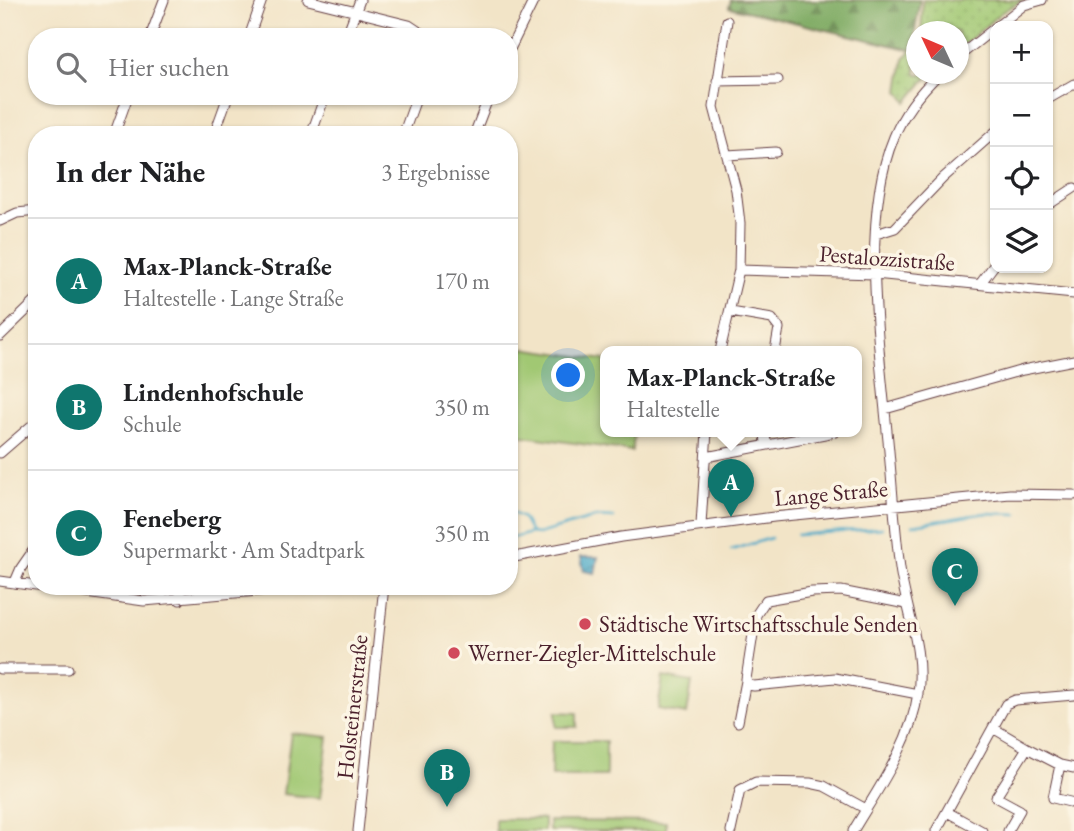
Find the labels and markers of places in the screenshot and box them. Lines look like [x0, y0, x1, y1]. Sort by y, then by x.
pin: A [708, 459, 754, 517]
pin: C [932, 548, 978, 606]
place label: Städtische Wirtschaftsschule Senden [599, 609, 918, 639]
marker: Städtische Wirtschaftsschule Senden [577, 616, 593, 632]
place label: Werner-Ziegler-Mittelschule [468, 638, 716, 668]
marker: Werner-Ziegler-Mittelschule [446, 645, 462, 661]
pin: B [424, 749, 470, 807]

